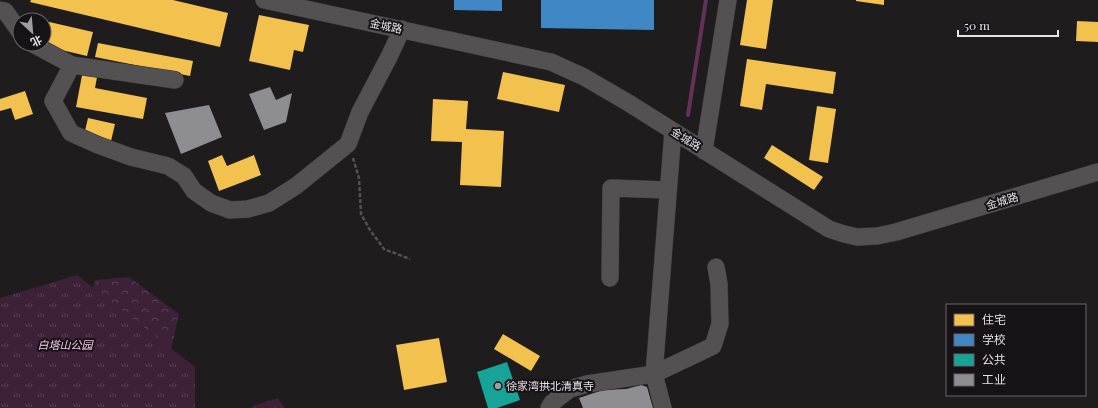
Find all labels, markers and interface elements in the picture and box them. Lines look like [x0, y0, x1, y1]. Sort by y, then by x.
north arrow [12, 12, 52, 52]
scale bar [958, 12, 1058, 38]
street label: 金城路 [368, 15, 404, 36]
text: 50 m [964, 17, 990, 33]
text: 北 [28, 32, 45, 51]
street label: 金城路 [668, 123, 704, 154]
street label: 金城路 [984, 189, 1020, 213]
legend [946, 304, 1086, 396]
text: 住宅 [982, 311, 1006, 327]
text: 学校 [982, 331, 1006, 347]
park label: 白塔山公园 [38, 337, 94, 352]
text: 公共 [982, 351, 1006, 367]
text: 工业 [982, 371, 1006, 387]
place label: 徐家湾拱北清真寺 [506, 378, 594, 393]
marker: 徐家湾拱北清真寺 [493, 381, 503, 391]

